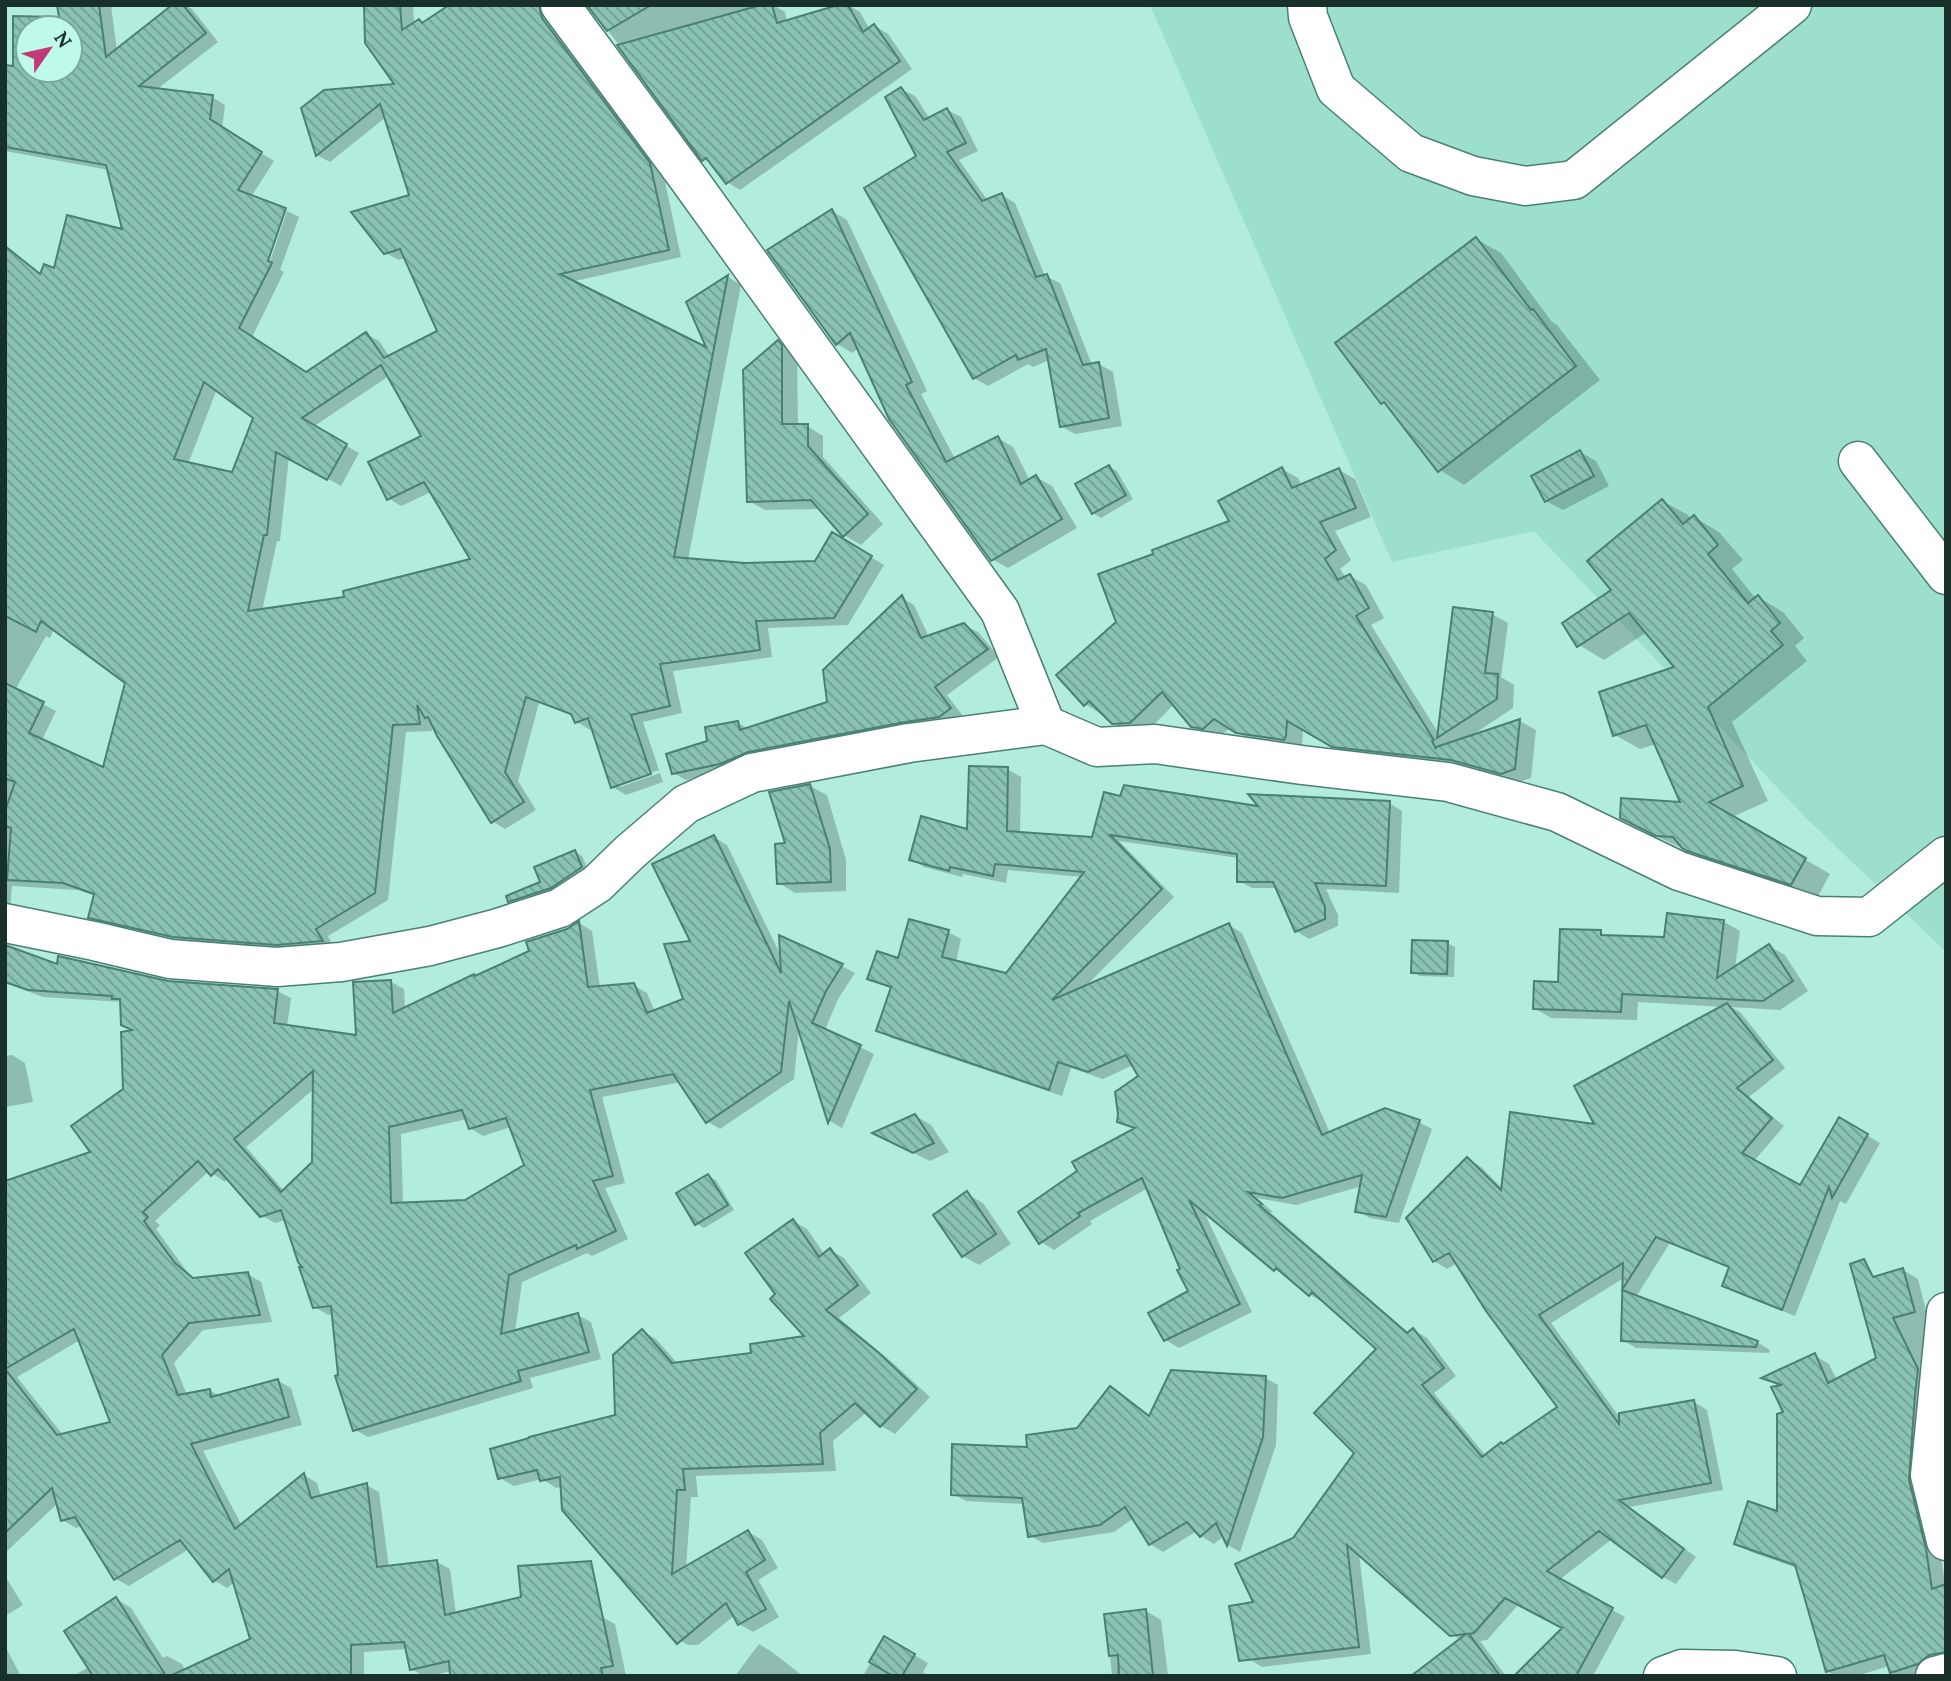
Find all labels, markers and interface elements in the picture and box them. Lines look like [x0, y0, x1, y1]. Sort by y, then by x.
north arrow [14, 14, 84, 84]
text: N [49, 27, 77, 53]

